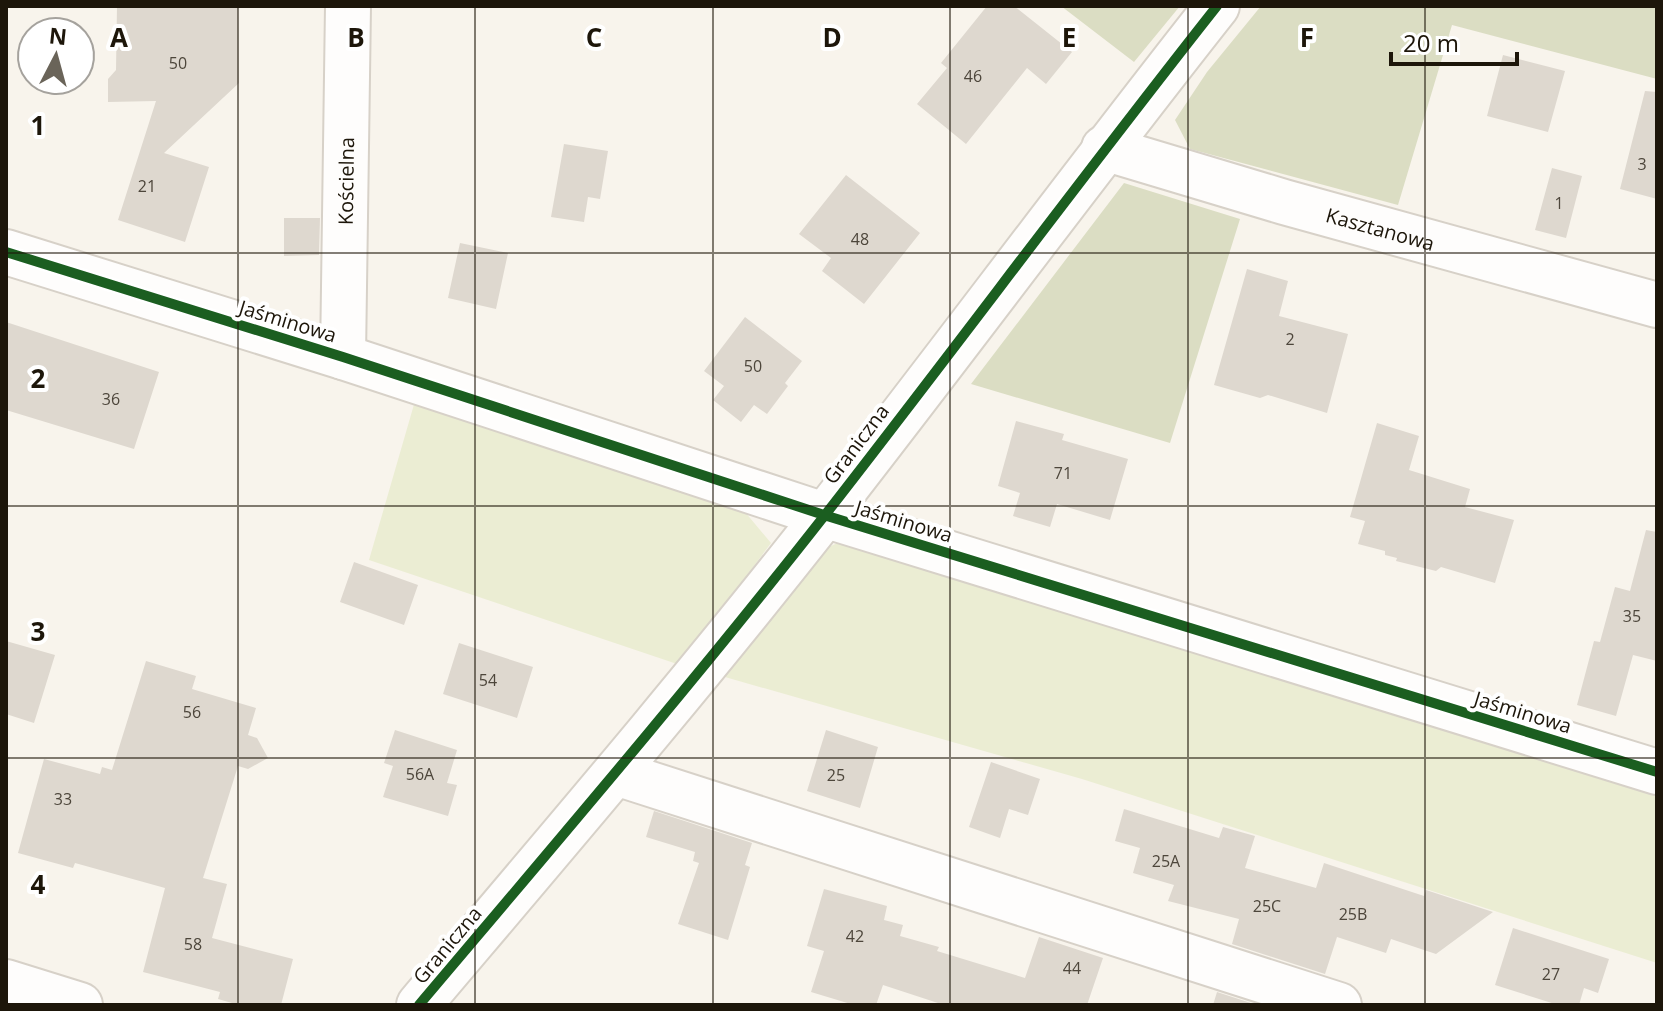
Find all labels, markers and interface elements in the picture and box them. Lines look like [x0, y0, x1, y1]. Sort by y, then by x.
north arrow [16, 16, 96, 96]
scale bar [1391, 16, 1517, 66]
text: N [48, 19, 69, 51]
text: A [110, 19, 128, 55]
text: B [347, 19, 365, 55]
text: C [586, 19, 602, 55]
text: D [822, 19, 842, 55]
text: E [1062, 19, 1076, 55]
text: F [1300, 19, 1314, 55]
text: 20 m [1403, 26, 1459, 59]
house number: 50 [169, 52, 187, 74]
house number: 46 [964, 65, 982, 87]
text: 1 [31, 107, 45, 143]
street label: Kościelna [331, 137, 360, 225]
house number: 3 [1637, 153, 1647, 175]
house number: 21 [138, 175, 156, 197]
house number: 1 [1554, 192, 1564, 214]
street label: Kasztanowa [1323, 201, 1438, 256]
house number: 48 [851, 228, 869, 250]
street label: Jaśminowa [234, 293, 340, 349]
house number: 2 [1285, 328, 1295, 350]
house number: 50 [744, 355, 762, 377]
text: 2 [31, 360, 46, 396]
house number: 36 [102, 388, 120, 410]
street label: Graniczna [817, 399, 895, 489]
house number: 71 [1054, 462, 1072, 484]
street label: Jaśminowa [850, 493, 956, 549]
house number: 35 [1623, 605, 1641, 627]
text: 3 [31, 613, 45, 649]
house number: 54 [479, 669, 497, 691]
street label: Jaśminowa [1469, 684, 1575, 740]
house number: 56 [183, 701, 201, 723]
house number: 56A [406, 763, 435, 785]
house number: 25 [827, 764, 845, 786]
house number: 33 [54, 788, 72, 810]
house number: 25A [1152, 850, 1181, 872]
text: 4 [31, 866, 46, 902]
house number: 25C [1253, 895, 1281, 917]
street label: Graniczna [407, 901, 487, 989]
house number: 25B [1339, 903, 1367, 925]
house number: 42 [846, 925, 864, 947]
house number: 58 [184, 933, 202, 955]
house number: 44 [1063, 957, 1081, 979]
house number: 27 [1542, 963, 1560, 985]

